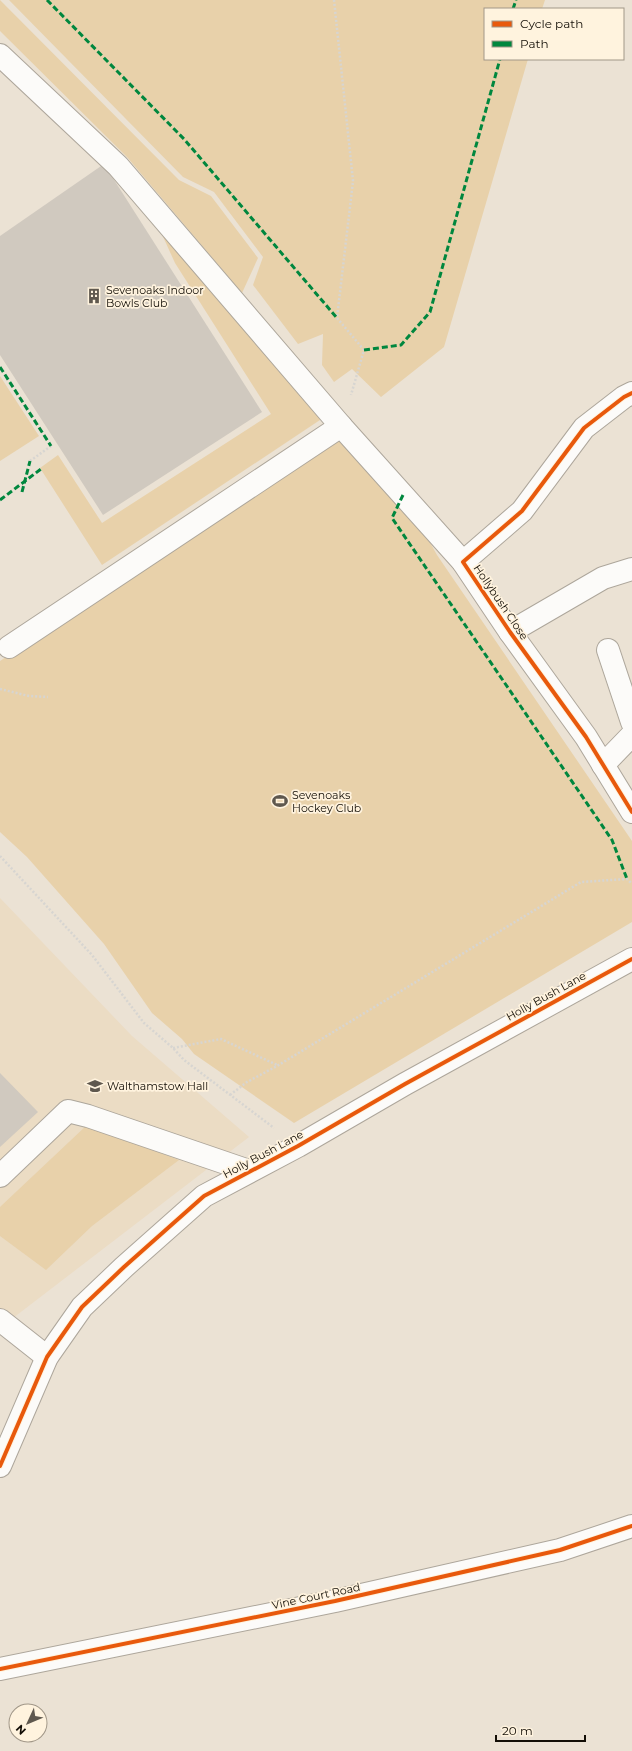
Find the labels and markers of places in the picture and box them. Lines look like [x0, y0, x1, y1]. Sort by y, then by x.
place label: Sevenoaks Indoor Bowls Club [106, 283, 204, 310]
building icon: Sevenoaks Indoor Bowls Club [85, 287, 103, 305]
place label: Sevenoaks Hockey Club [292, 788, 361, 815]
sports icon: Sevenoaks Hockey Club [271, 792, 289, 810]
school or university icon: Walthamstow Hall [86, 1077, 104, 1095]
place label: Walthamstow Hall [107, 1079, 208, 1093]

